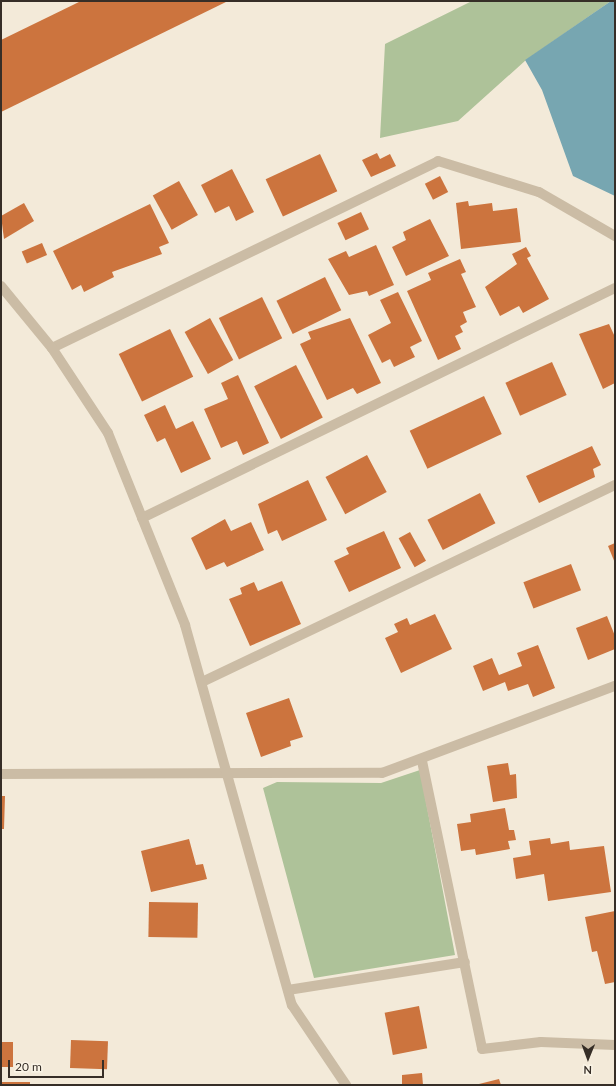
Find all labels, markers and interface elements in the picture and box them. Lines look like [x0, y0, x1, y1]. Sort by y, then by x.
north arrow [568, 1038, 608, 1078]
scale bar [10, 1052, 106, 1078]
text: 20 m [15, 1059, 42, 1074]
text: N [583, 1064, 592, 1077]

